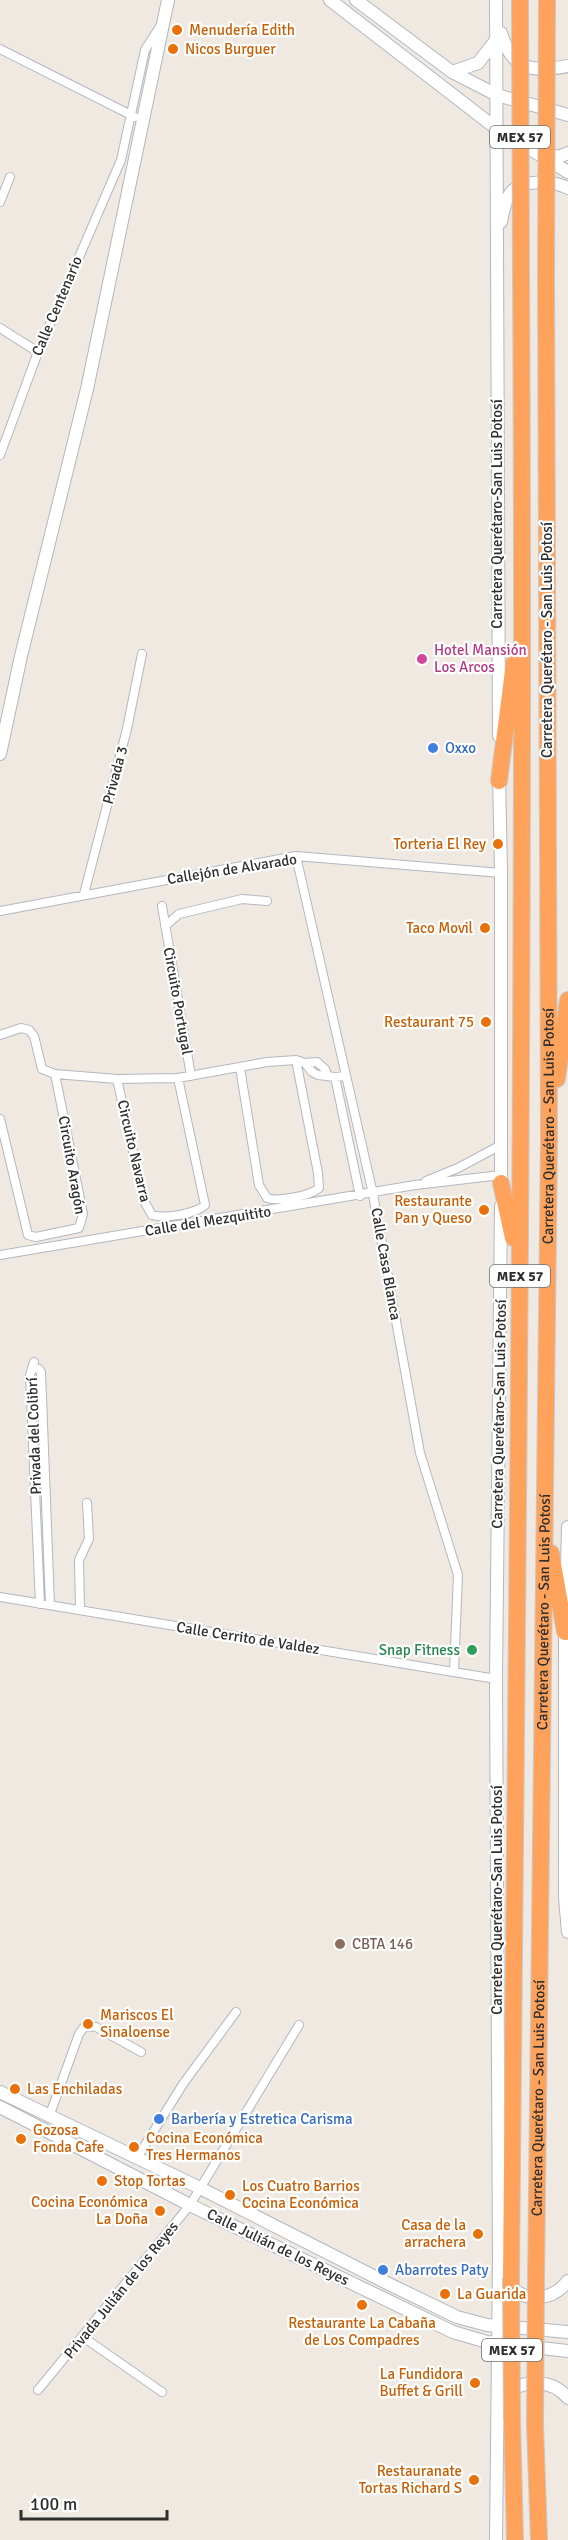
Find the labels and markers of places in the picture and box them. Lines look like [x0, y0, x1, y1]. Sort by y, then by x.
place label: Menudería Edith [189, 21, 295, 39]
marker: Menudería Edith [170, 23, 184, 37]
place label: Nicos Burguer [185, 40, 276, 58]
marker: Nicos Burguer [166, 42, 180, 56]
place label: Hotel Mansión Los Arcos [434, 641, 527, 676]
marker: Hotel Mansión Los Arcos [415, 652, 429, 666]
place label: Oxxo [445, 739, 476, 757]
marker: Oxxo [426, 741, 440, 755]
place label: Torteria El Rey [394, 835, 486, 853]
marker: Torteria El Rey [491, 837, 505, 851]
place label: Taco Movil [406, 919, 473, 937]
marker: Taco Movil [478, 921, 492, 935]
place label: Restaurant 75 [384, 1013, 474, 1031]
marker: Restaurant 75 [479, 1015, 493, 1029]
place label: Restaurante Pan y Queso [394, 1192, 472, 1227]
marker: Restaurante Pan y Queso [477, 1203, 491, 1217]
place label: Snap Fitness [379, 1641, 460, 1659]
marker: Snap Fitness [465, 1643, 479, 1657]
place label: CBTA 146 [352, 1935, 413, 1953]
marker: CBTA 146 [333, 1937, 347, 1951]
place label: Mariscos El Sinaloense [100, 2006, 174, 2041]
marker: Mariscos El Sinaloense [81, 2017, 95, 2031]
place label: Las Enchiladas [27, 2080, 123, 2098]
marker: Las Enchiladas [8, 2082, 22, 2096]
place label: Barbería y Estretica Carisma [171, 2110, 353, 2128]
marker: Barbería y Estretica Carisma [152, 2112, 166, 2126]
place label: Gozosa Fonda Cafe [33, 2121, 104, 2156]
place label: Cocina Económica Tres Hermanos [146, 2129, 263, 2164]
marker: Gozosa Fonda Cafe [14, 2132, 28, 2146]
marker: Cocina Económica Tres Hermanos [127, 2140, 141, 2154]
place label: Stop Tortas [114, 2172, 186, 2190]
marker: Stop Tortas [95, 2174, 109, 2188]
place label: Los Cuatro Barrios Cocina Económica [242, 2177, 360, 2212]
marker: Los Cuatro Barrios Cocina Económica [223, 2188, 237, 2202]
place label: Cocina Económica La Doña [31, 2193, 148, 2228]
marker: Cocina Económica La Doña [153, 2204, 167, 2218]
place label: Casa de la arrachera [401, 2216, 466, 2251]
marker: Casa de la arrachera [471, 2227, 485, 2241]
place label: Abarrotes Paty [395, 2261, 489, 2279]
marker: Abarrotes Paty [376, 2263, 390, 2277]
place label: La Guarida [457, 2285, 526, 2303]
marker: La Guarida [438, 2287, 452, 2301]
marker: Restaurante La Cabaña de Los Compadres [355, 2298, 369, 2312]
place label: Restaurante La Cabaña de Los Compadres [288, 2314, 436, 2349]
place label: La Fundidora Buffet & Grill [379, 2365, 463, 2400]
marker: La Fundidora Buffet & Grill [468, 2376, 482, 2390]
place label: Restauranate Tortas Richard S [359, 2462, 462, 2497]
marker: Restauranate Tortas Richard S [467, 2473, 481, 2487]

